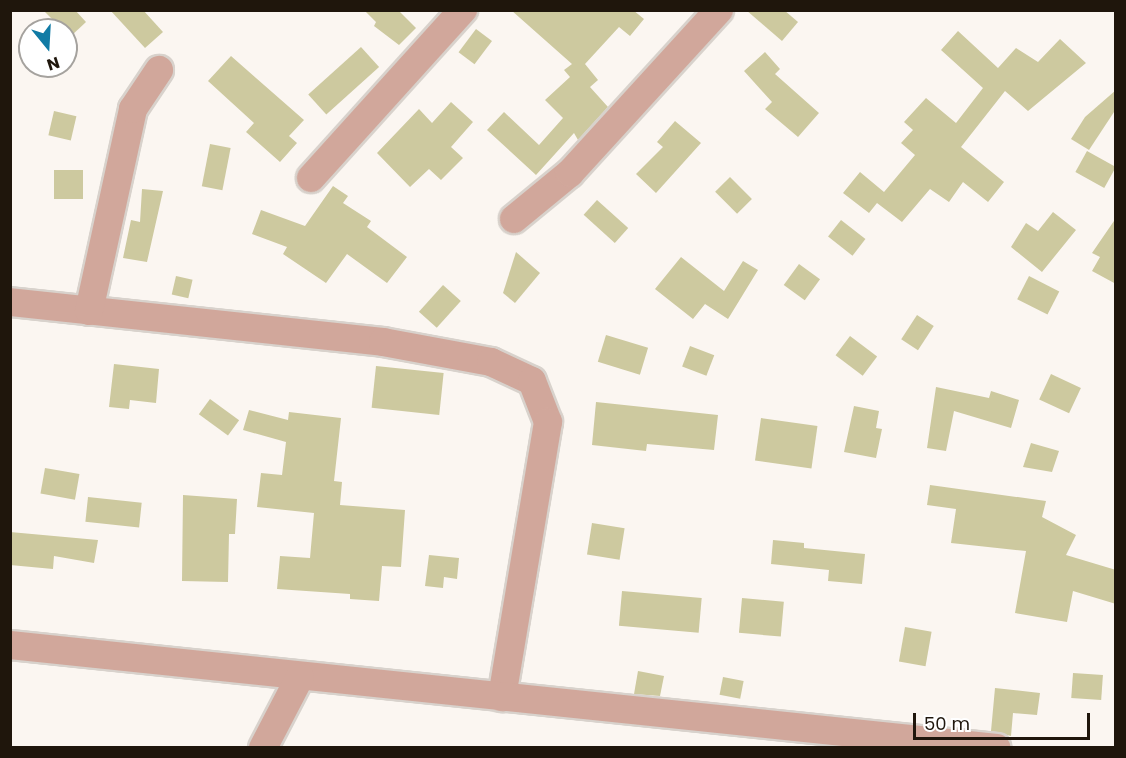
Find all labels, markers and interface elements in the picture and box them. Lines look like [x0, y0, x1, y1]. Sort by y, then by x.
north arrow [18, 18, 78, 78]
text: N [44, 51, 62, 76]
scale bar [916, 701, 1093, 739]
text: 50 m [924, 711, 970, 736]

